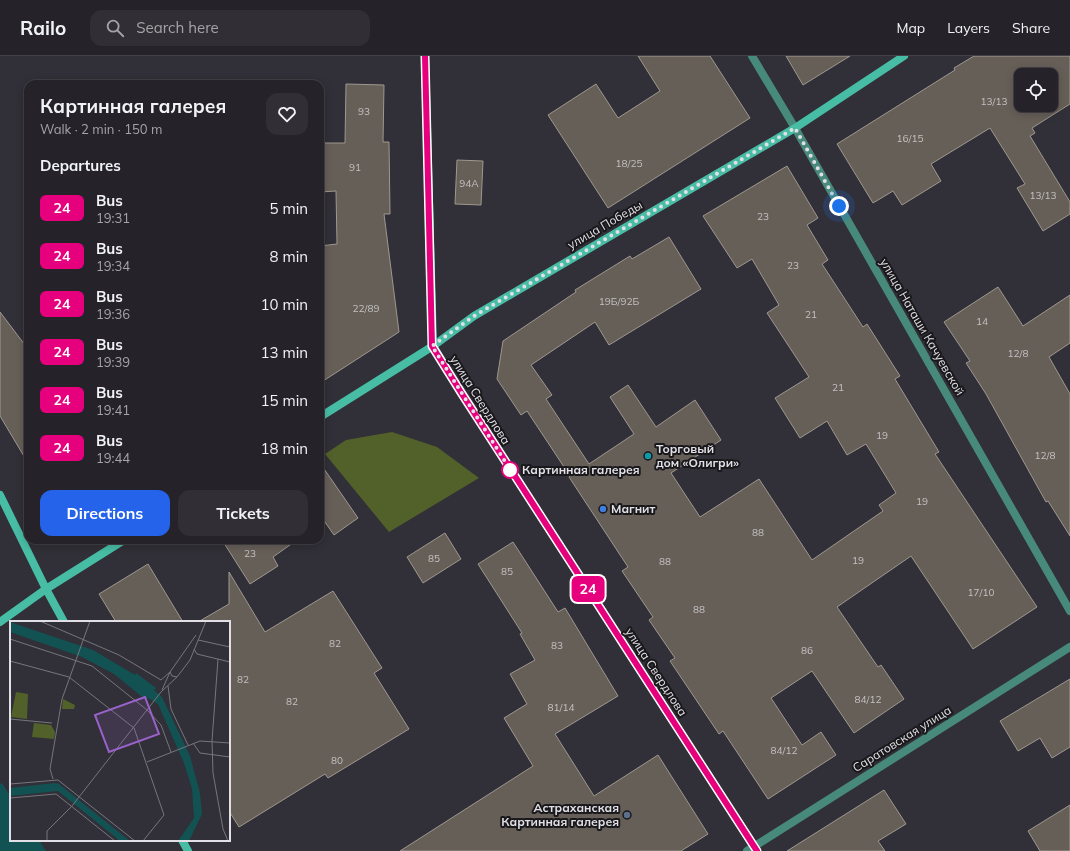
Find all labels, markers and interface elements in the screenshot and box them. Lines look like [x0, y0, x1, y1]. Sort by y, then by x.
search box [90, 10, 370, 46]
text: Railo [20, 16, 66, 40]
icon: search [104, 17, 126, 39]
text: Search here [136, 18, 219, 37]
text: Map [896, 19, 925, 37]
text: Layers [947, 19, 990, 37]
text: Share [1012, 19, 1050, 37]
map controls [1014, 68, 1058, 112]
button: locate [1014, 68, 1058, 112]
button: heart [266, 93, 308, 135]
text: Картинная галерея [40, 94, 226, 118]
house number: 13/13 [981, 95, 1007, 108]
house number: 93 [358, 105, 370, 118]
text: Walk · 2 min · 150 m [40, 121, 162, 137]
house number: 16/15 [897, 132, 923, 145]
text: Departures [40, 156, 121, 175]
house number: 18/25 [616, 157, 642, 170]
house number: 91 [349, 161, 361, 174]
house number: 94А [459, 177, 479, 190]
house number: 13/13 [1030, 189, 1056, 202]
text: Bus [96, 191, 123, 210]
your location [829, 196, 849, 216]
street label: улица Победы [565, 197, 645, 252]
text: 24 [54, 199, 70, 217]
text: 5 min [270, 199, 308, 218]
text: 19:31 [96, 210, 130, 226]
house number: 23 [757, 210, 769, 223]
text: Bus [96, 239, 123, 258]
text: 24 [54, 247, 70, 265]
text: 8 min [270, 247, 308, 266]
street label: улица Наташи Качуевской [877, 256, 968, 398]
text: 19:34 [96, 258, 130, 274]
house number: 23 [787, 259, 799, 272]
text: Bus [96, 287, 123, 306]
text: 24 [54, 295, 70, 313]
text: 10 min [261, 295, 308, 314]
house number: 19Б/92Б [599, 295, 639, 308]
house number: 22/89 [353, 302, 379, 315]
text: 19:36 [96, 306, 130, 322]
house number: 21 [805, 308, 817, 321]
house number: 14 [976, 315, 988, 328]
text: Bus [96, 335, 123, 354]
text: 24 [54, 343, 70, 361]
text: 13 min [261, 343, 308, 362]
house number: 12/8 [1008, 347, 1028, 360]
street label: улица Свердлова [447, 352, 514, 447]
text: 19:39 [96, 354, 130, 370]
house number: 21 [832, 381, 844, 394]
text: Bus [96, 383, 123, 402]
text: 24 [54, 391, 70, 409]
text: 15 min [261, 391, 308, 410]
text: 19:41 [96, 402, 130, 418]
house number: 19 [876, 429, 888, 442]
text: Bus [96, 431, 123, 450]
text: 24 [54, 439, 70, 457]
text: 18 min [261, 439, 308, 458]
place label: Торговый дом «Олигри» [656, 441, 739, 470]
house number: 12/8 [1035, 449, 1055, 462]
text: 19:44 [96, 450, 130, 466]
marker: Торговый дом «Олигри» [643, 451, 653, 461]
marker: Картинная галерея [501, 461, 519, 479]
place label: Картинная галерея [522, 462, 640, 477]
button: Directions [40, 490, 170, 536]
button: Tickets [178, 490, 308, 536]
house number: 19 [916, 495, 928, 508]
place label: Магнит [611, 501, 655, 516]
marker: Магнит [598, 504, 608, 514]
house number: 88 [752, 526, 764, 539]
house number: 23 [244, 547, 256, 560]
house number: 85 [428, 552, 440, 565]
house number: 19 [852, 554, 864, 567]
house number: 88 [659, 555, 671, 568]
house number: 85 [501, 565, 513, 578]
line badge: 24 [570, 576, 606, 602]
text: 24 [580, 580, 596, 598]
house number: 17/10 [968, 586, 994, 599]
house number: 88 [693, 603, 705, 616]
inset map [10, 621, 230, 841]
street label: улица Свердлова [622, 625, 691, 719]
house number: 82 [329, 637, 341, 650]
house number: 83 [551, 639, 563, 652]
house number: 86 [801, 644, 813, 657]
house number: 82 [237, 673, 249, 686]
house number: 84/12 [855, 693, 881, 706]
house number: 82 [286, 695, 298, 708]
house number: 81/14 [548, 701, 574, 714]
street label: Саратовская улица [850, 702, 954, 775]
house number: 84/12 [771, 744, 797, 757]
house number: 80 [331, 754, 343, 767]
place label: Астраханская Картинная галерея [501, 800, 619, 829]
marker: Астраханская Картинная галерея [622, 810, 632, 820]

